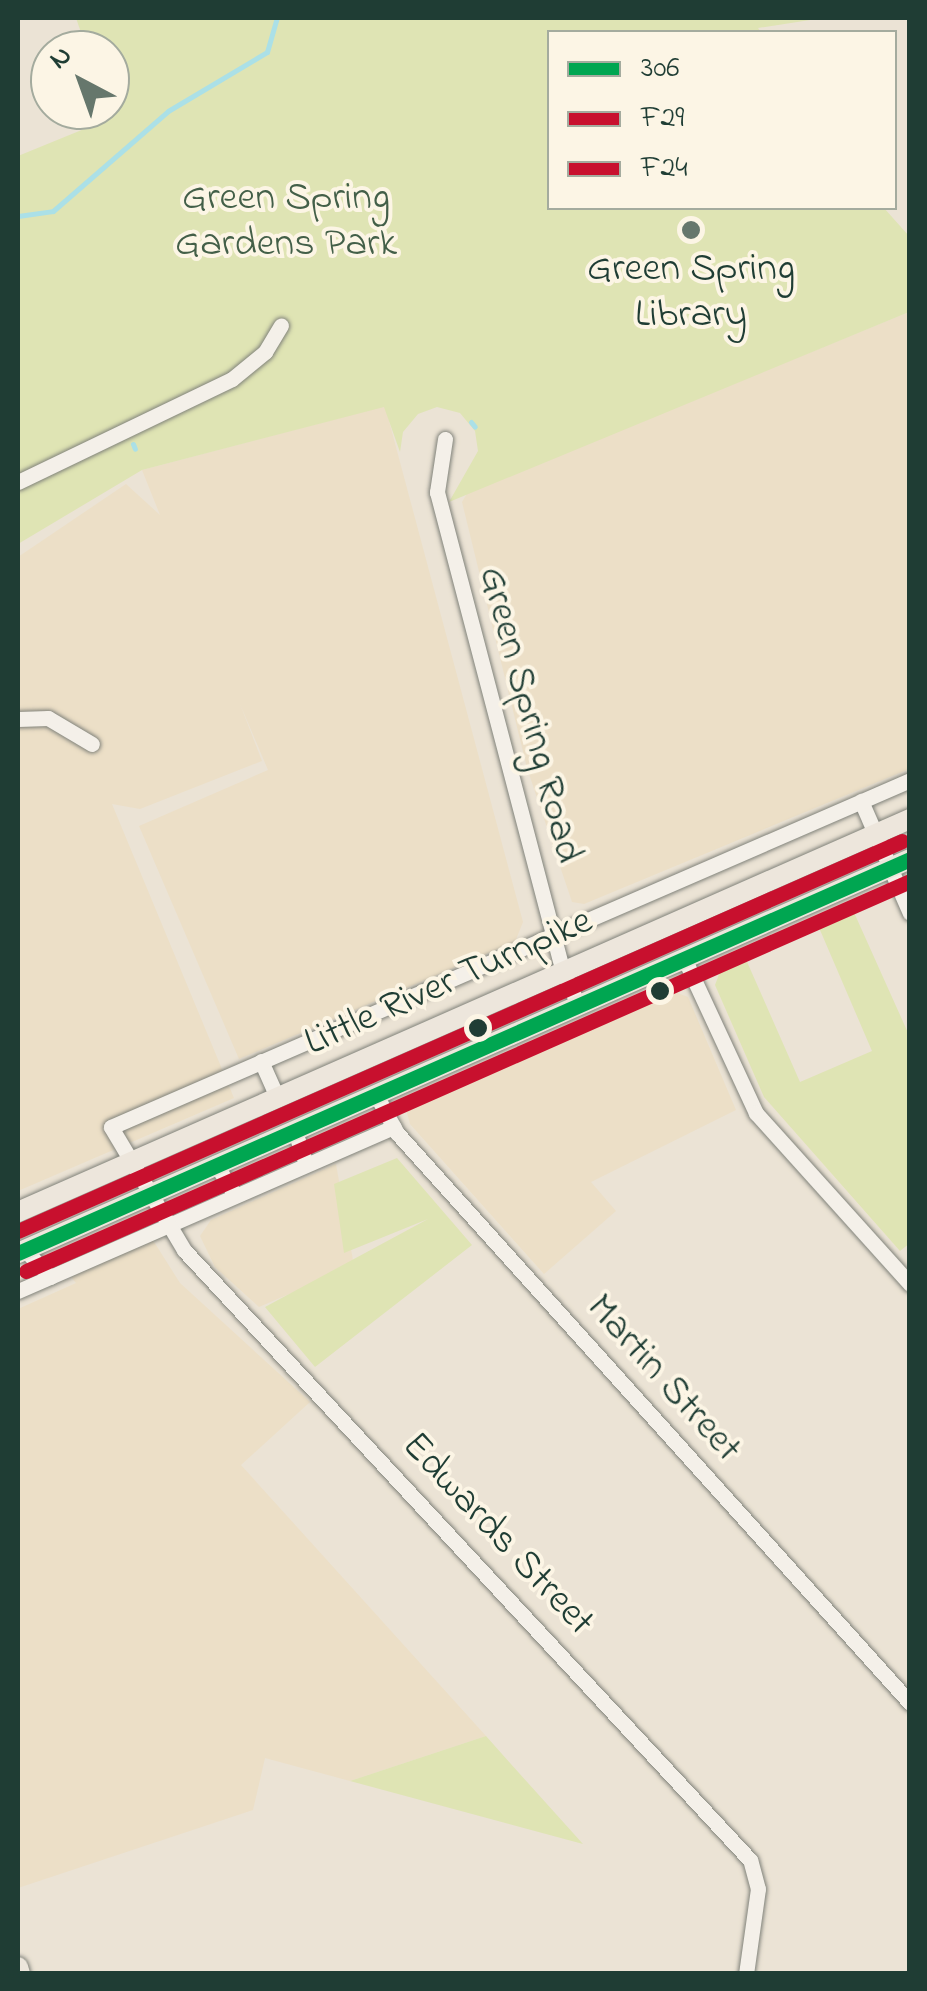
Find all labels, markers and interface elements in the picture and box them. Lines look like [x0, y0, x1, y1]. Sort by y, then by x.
north arrow [30, 30, 130, 130]
legend [547, 30, 897, 210]
text: N [41, 37, 82, 80]
text: 306 [641, 47, 680, 91]
text: F29 [641, 97, 684, 141]
text: F24 [641, 147, 688, 191]
park label: Green Spring Gardens Park [175, 175, 397, 269]
marker: Green Spring Library [680, 219, 702, 241]
place label: Green Spring Library [587, 246, 795, 340]
street label: Green Spring Road [466, 562, 592, 868]
street label: Little River Turnpike [298, 898, 600, 1068]
unlabelled marker [650, 981, 670, 1001]
unlabelled marker [468, 1018, 488, 1038]
street label: Martin Street [575, 1285, 751, 1473]
street label: Edwards Street [391, 1423, 603, 1647]

